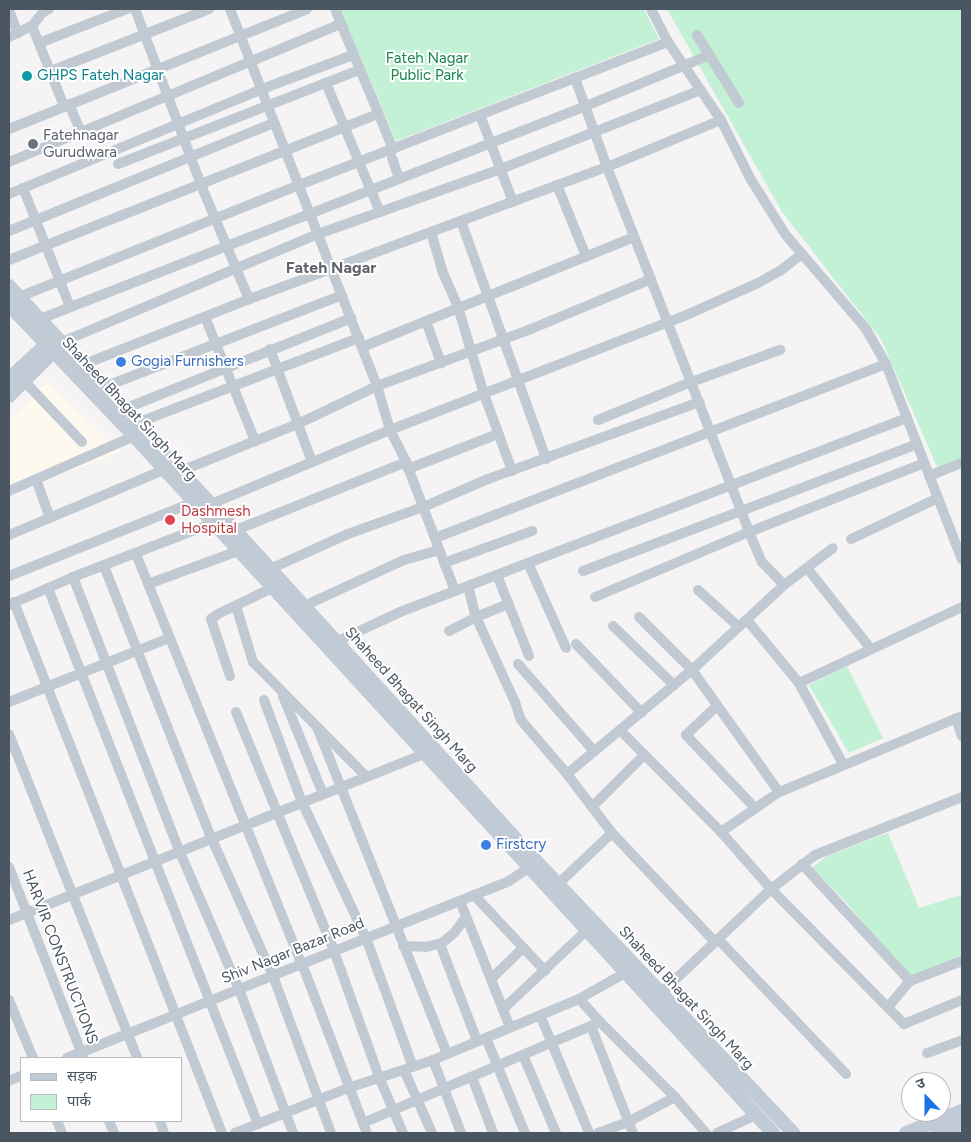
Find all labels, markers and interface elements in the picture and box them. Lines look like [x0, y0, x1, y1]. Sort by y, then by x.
park label: Fateh Nagar Public Park [386, 49, 468, 84]
place label: GHPS Fateh Nagar [37, 67, 164, 85]
marker: GHPS Fateh Nagar [21, 70, 33, 82]
place label: Fatehnagar Gurudwara [43, 126, 118, 161]
marker: Fatehnagar Gurudwara [27, 138, 39, 150]
district label: Fateh Nagar [286, 258, 376, 278]
street label: Shaheed Bhagat Singh Marg [58, 334, 200, 484]
place label: Gogia Furnishers [131, 353, 244, 371]
marker: Gogia Furnishers [115, 356, 127, 368]
place label: Dashmesh Hospital [181, 502, 251, 537]
marker: Dashmesh Hospital [163, 513, 177, 527]
street label: Shaheed Bhagat Singh Marg [341, 624, 481, 776]
place label: Firstcry [496, 836, 546, 854]
marker: Firstcry [480, 839, 492, 851]
street label: HARVIR CONSTRUCTIONS [18, 867, 102, 1047]
street label: Shiv Nagar Bazar Road [219, 914, 367, 988]
street label: Shaheed Bhagat Singh Marg [615, 923, 757, 1073]
legend [20, 1057, 182, 1122]
text: सड़क [67, 1067, 97, 1085]
north arrow [901, 1072, 951, 1122]
text: उ [914, 1074, 928, 1093]
text: पार्क [67, 1092, 91, 1110]

